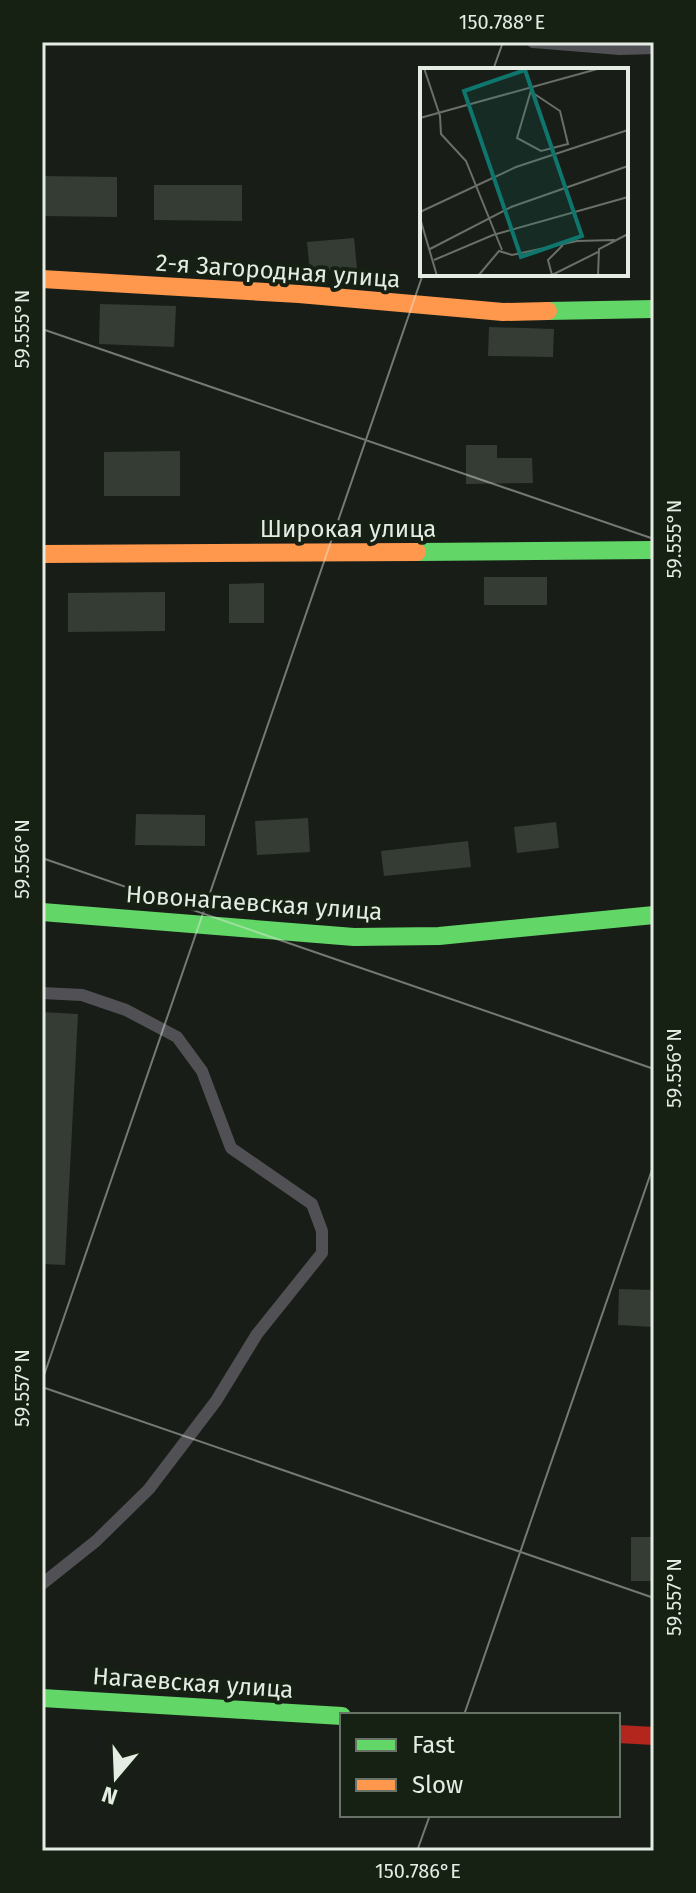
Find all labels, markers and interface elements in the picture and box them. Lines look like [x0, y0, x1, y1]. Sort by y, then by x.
text: 150.788°E [459, 10, 545, 34]
inset map [420, 68, 628, 276]
street label: 2-я Загородная улица [155, 248, 401, 294]
text: 59.555°N [10, 290, 34, 369]
text: 59.555°N [662, 500, 686, 579]
street label: Широкая улица [260, 515, 436, 543]
text: 59.556°N [10, 819, 34, 899]
street label: Новонагаевская улица [125, 880, 383, 926]
text: 59.556°N [662, 1028, 686, 1108]
text: 59.557°N [10, 1349, 34, 1427]
text: 59.557°N [662, 1558, 686, 1636]
street label: Нагаевская улица [92, 1662, 294, 1704]
legend [340, 1713, 620, 1817]
text: Fast [412, 1731, 455, 1759]
north arrow [76, 1737, 156, 1817]
text: Slow [412, 1771, 463, 1799]
text: N [98, 1780, 121, 1811]
text: 150.786°E [375, 1859, 461, 1883]

